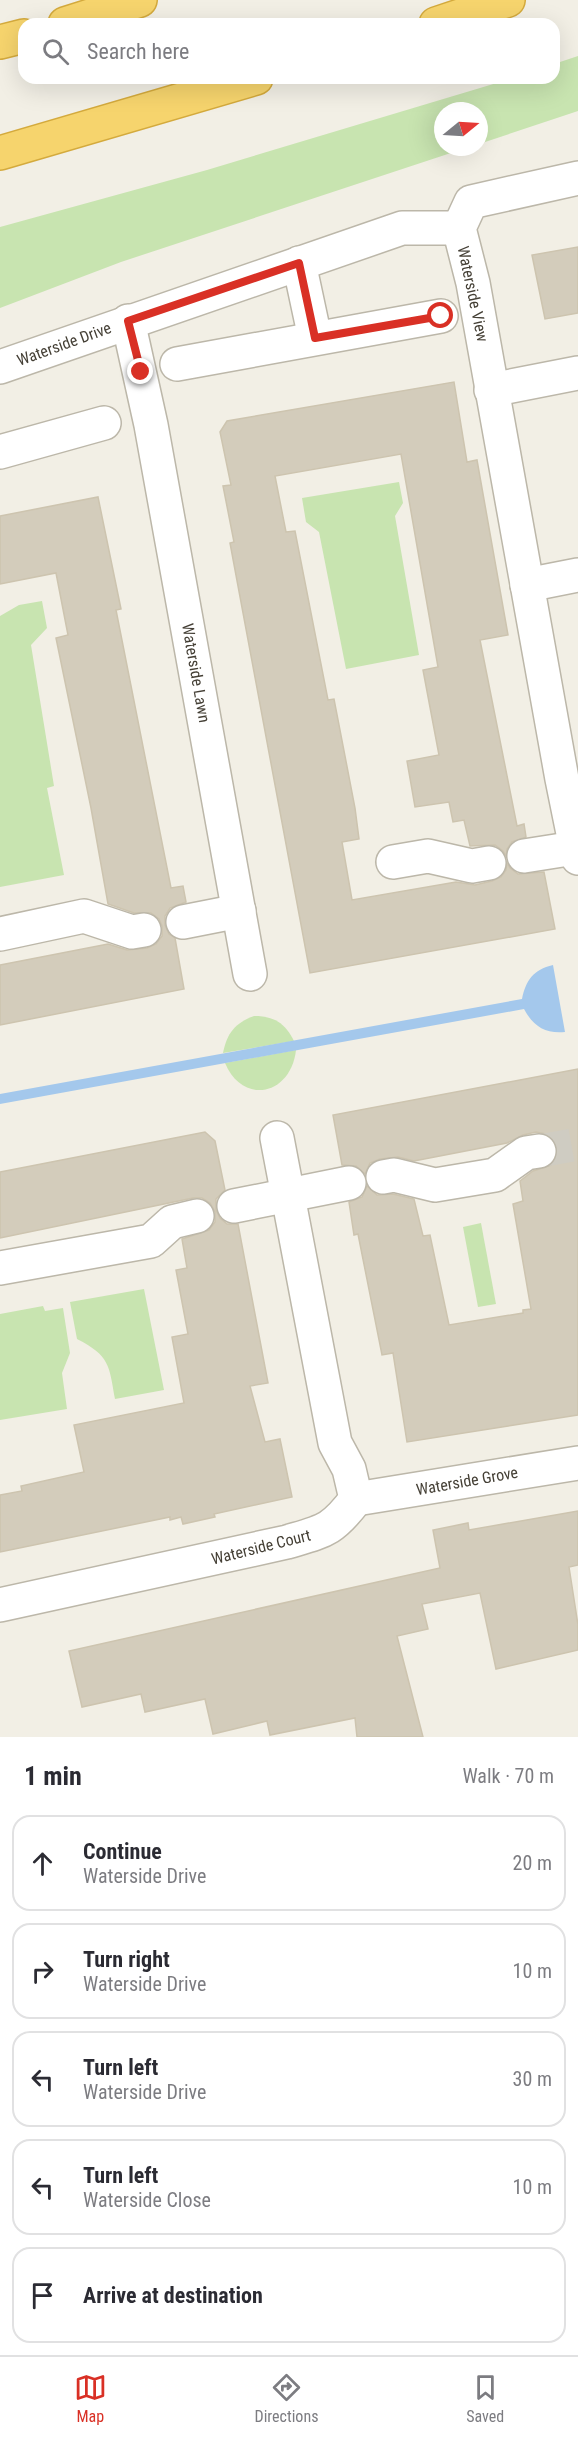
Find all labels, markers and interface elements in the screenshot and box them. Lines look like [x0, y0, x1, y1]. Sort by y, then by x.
search box [18, 18, 560, 84]
icon: search [39, 35, 72, 68]
text: Search here [87, 39, 189, 64]
north arrow [434, 102, 488, 156]
street label: Waterside View [454, 244, 492, 344]
route start [427, 302, 453, 328]
street label: Waterside Drive [14, 318, 114, 370]
route end [127, 358, 153, 384]
street label: Waterside Lawn [178, 622, 214, 724]
street label: Waterside Grove [415, 1463, 519, 1499]
street label: Waterside Court [209, 1525, 313, 1569]
text: 1 min [24, 1761, 82, 1791]
text: Walk · 70 m [462, 1764, 554, 1788]
text: Continue [83, 1839, 162, 1864]
icon: ahead [26, 1847, 59, 1880]
text: 20 m [513, 1851, 552, 1875]
text: Waterside Drive [83, 1864, 206, 1888]
text: Turn right [83, 1947, 170, 1972]
icon: right [26, 1955, 59, 1988]
text: 10 m [513, 1959, 552, 1983]
text: Waterside Drive [83, 1972, 206, 1996]
text: Turn left [83, 2055, 158, 2080]
icon: left [26, 2063, 59, 2096]
text: 30 m [513, 2067, 552, 2091]
text: Waterside Drive [83, 2080, 206, 2104]
text: Turn left [83, 2163, 158, 2188]
icon: left [26, 2171, 59, 2204]
text: 10 m [513, 2175, 552, 2199]
text: Waterside Close [83, 2188, 211, 2212]
icon: arrive [26, 2279, 59, 2312]
text: Arrive at destination [83, 2283, 263, 2308]
tab: Map [74, 2371, 107, 2426]
tab: Directions [255, 2371, 318, 2426]
tab: Saved [466, 2371, 504, 2426]

